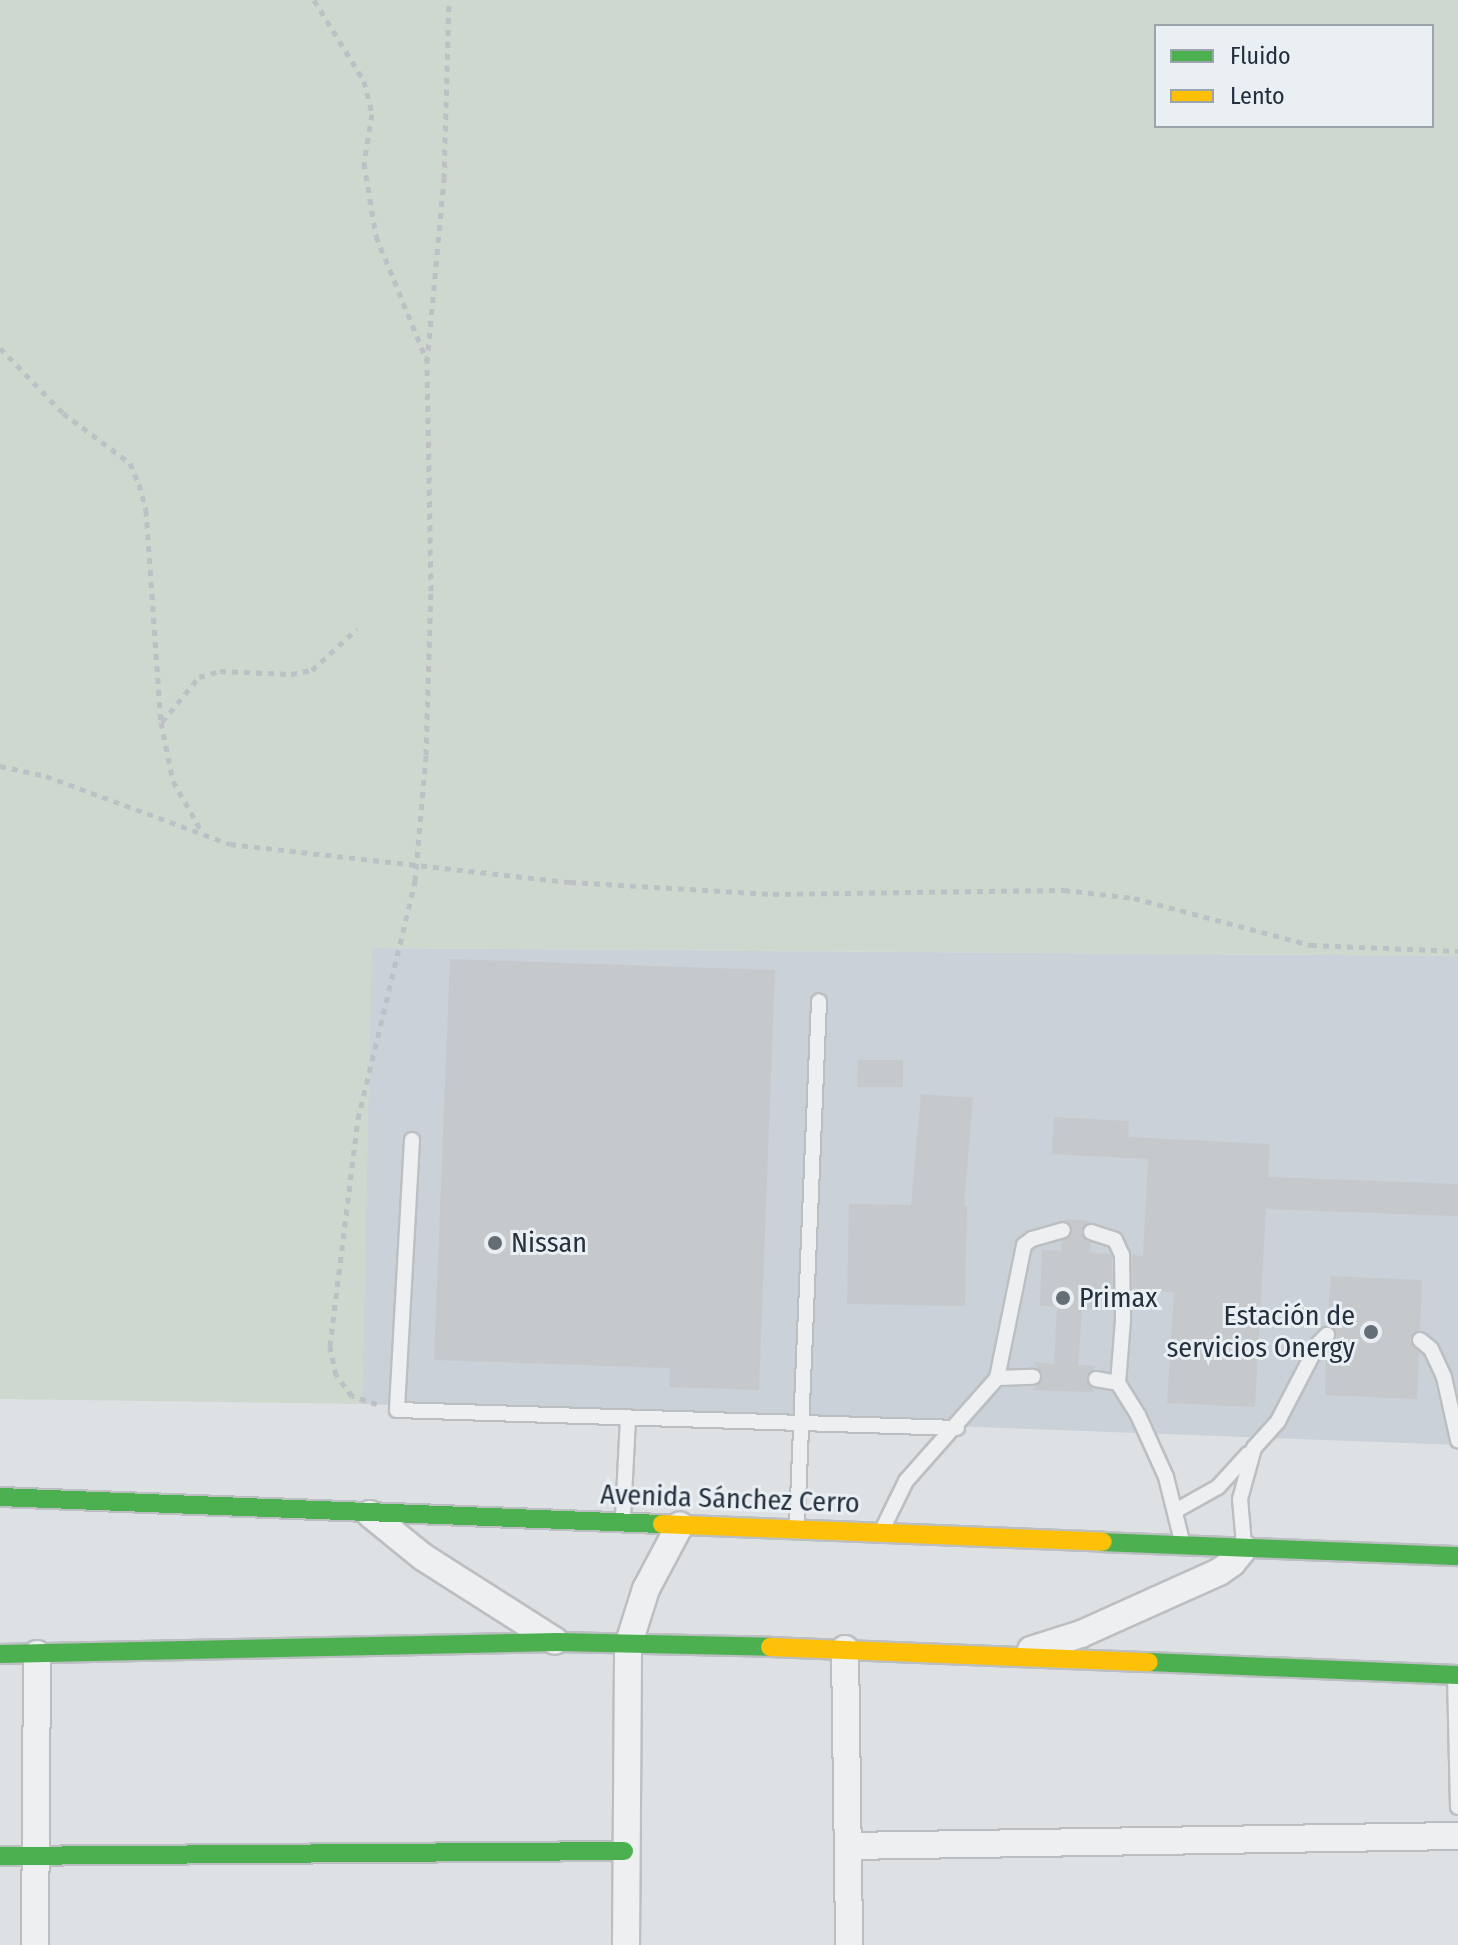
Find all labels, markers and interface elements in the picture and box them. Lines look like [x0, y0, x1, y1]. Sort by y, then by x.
legend [1154, 24, 1434, 128]
text: Fluido [1230, 42, 1291, 70]
text: Lento [1230, 82, 1285, 110]
place label: Nissan [511, 1226, 587, 1260]
marker: Nissan [486, 1234, 504, 1252]
place label: Primax [1079, 1281, 1157, 1315]
marker: Primax [1054, 1289, 1072, 1307]
place label: Estación de servicios Onergy [1166, 1299, 1355, 1365]
marker: Estación de servicios Onergy [1362, 1323, 1380, 1341]
street label: Avenida Sánchez Cerro [600, 1478, 860, 1520]

